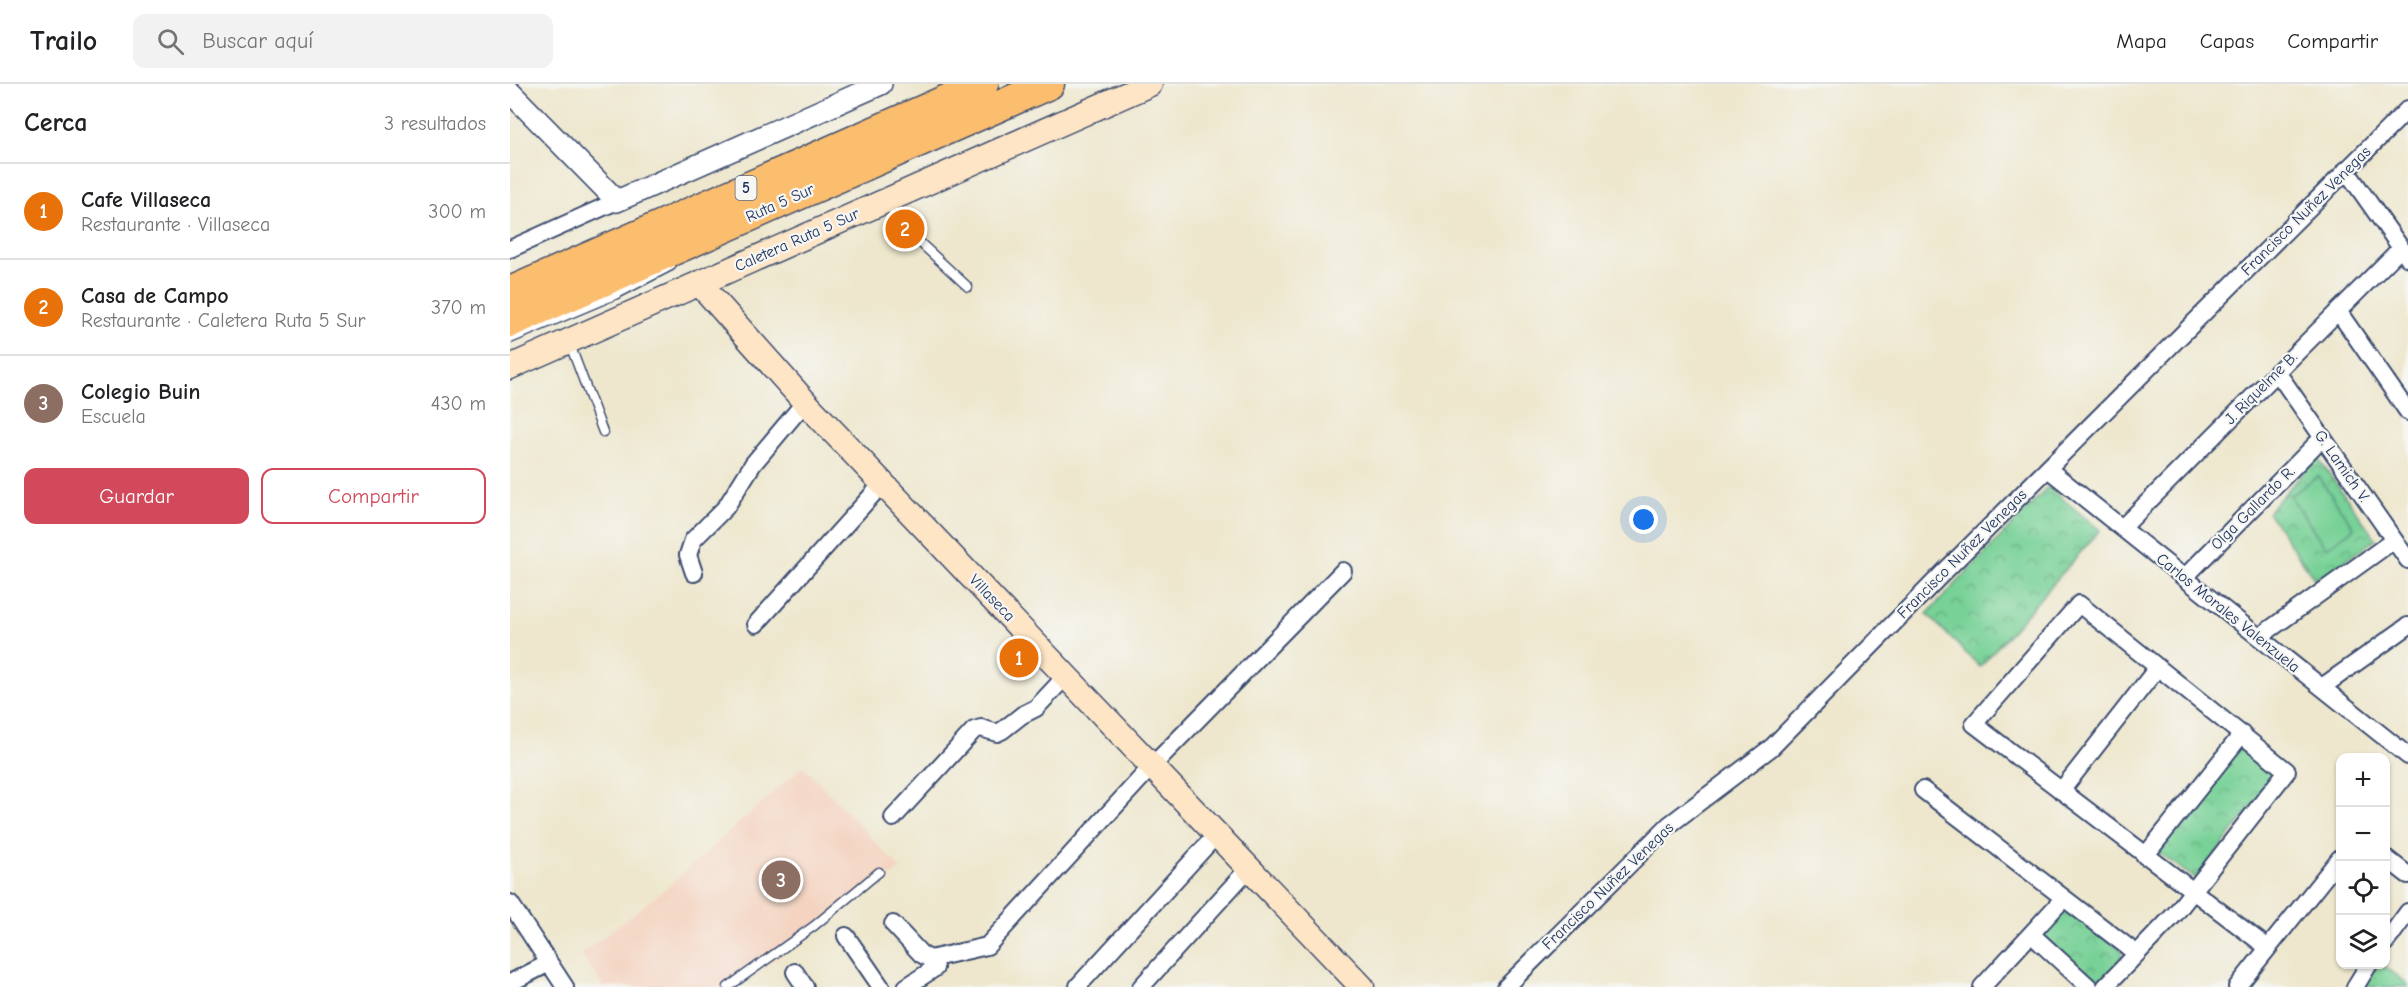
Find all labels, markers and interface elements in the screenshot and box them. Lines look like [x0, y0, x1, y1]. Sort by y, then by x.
search box [133, 14, 553, 68]
text: Trailo [30, 25, 97, 57]
icon: search [154, 25, 187, 58]
text: Buscar aquí [202, 28, 313, 54]
text: Mapa [2116, 29, 2167, 53]
text: Capas [2200, 29, 2254, 53]
text: Compartir [2287, 29, 2378, 53]
text: Cerca [24, 108, 88, 138]
text: 3 resultados [384, 112, 486, 135]
street label: Francisco Nuñez Venegas [2238, 142, 2375, 279]
road number: 5 [736, 176, 756, 200]
street label: Ruta 5 Sur [743, 180, 818, 226]
text: Cafe Villaseca [81, 187, 211, 213]
text: 1 [40, 200, 47, 223]
text: 300 m [428, 200, 486, 223]
street label: Caletera Ruta 5 Sur [732, 204, 863, 276]
pin: 2 [886, 206, 924, 252]
text: Restaurante · Villaseca [81, 213, 270, 236]
text: Casa de Campo [81, 283, 229, 309]
text: 2 [39, 296, 48, 319]
text: 370 m [431, 296, 486, 319]
text: Restaurante · Caletera Ruta 5 Sur [81, 309, 365, 332]
street label: J. Riquelme B. [2221, 348, 2301, 428]
text: Colegio Buin [81, 379, 200, 405]
text: 3 [39, 392, 48, 415]
text: 430 m [431, 392, 486, 415]
text: Escuela [81, 405, 146, 428]
street label: G. Lamich V. [2311, 427, 2373, 505]
street label: Olga Gallardo R. [2207, 462, 2299, 554]
button: Guardar [24, 468, 249, 524]
button: Compartir [261, 468, 486, 524]
street label: Francisco Nuñez Venegas [1894, 485, 2031, 622]
your location [1629, 505, 1658, 534]
street label: Carlos Morales Valenzuela [2153, 550, 2303, 676]
street label: Villaseca [965, 571, 1019, 625]
pin: 1 [1000, 636, 1038, 680]
map controls [2336, 753, 2390, 969]
button: + [2336, 753, 2390, 807]
button: − [2336, 807, 2390, 861]
street label: Francisco Nuñez Venegas [1539, 818, 1678, 953]
pin: 3 [762, 858, 800, 902]
button: locate [2336, 861, 2390, 915]
button: layers [2336, 915, 2390, 969]

